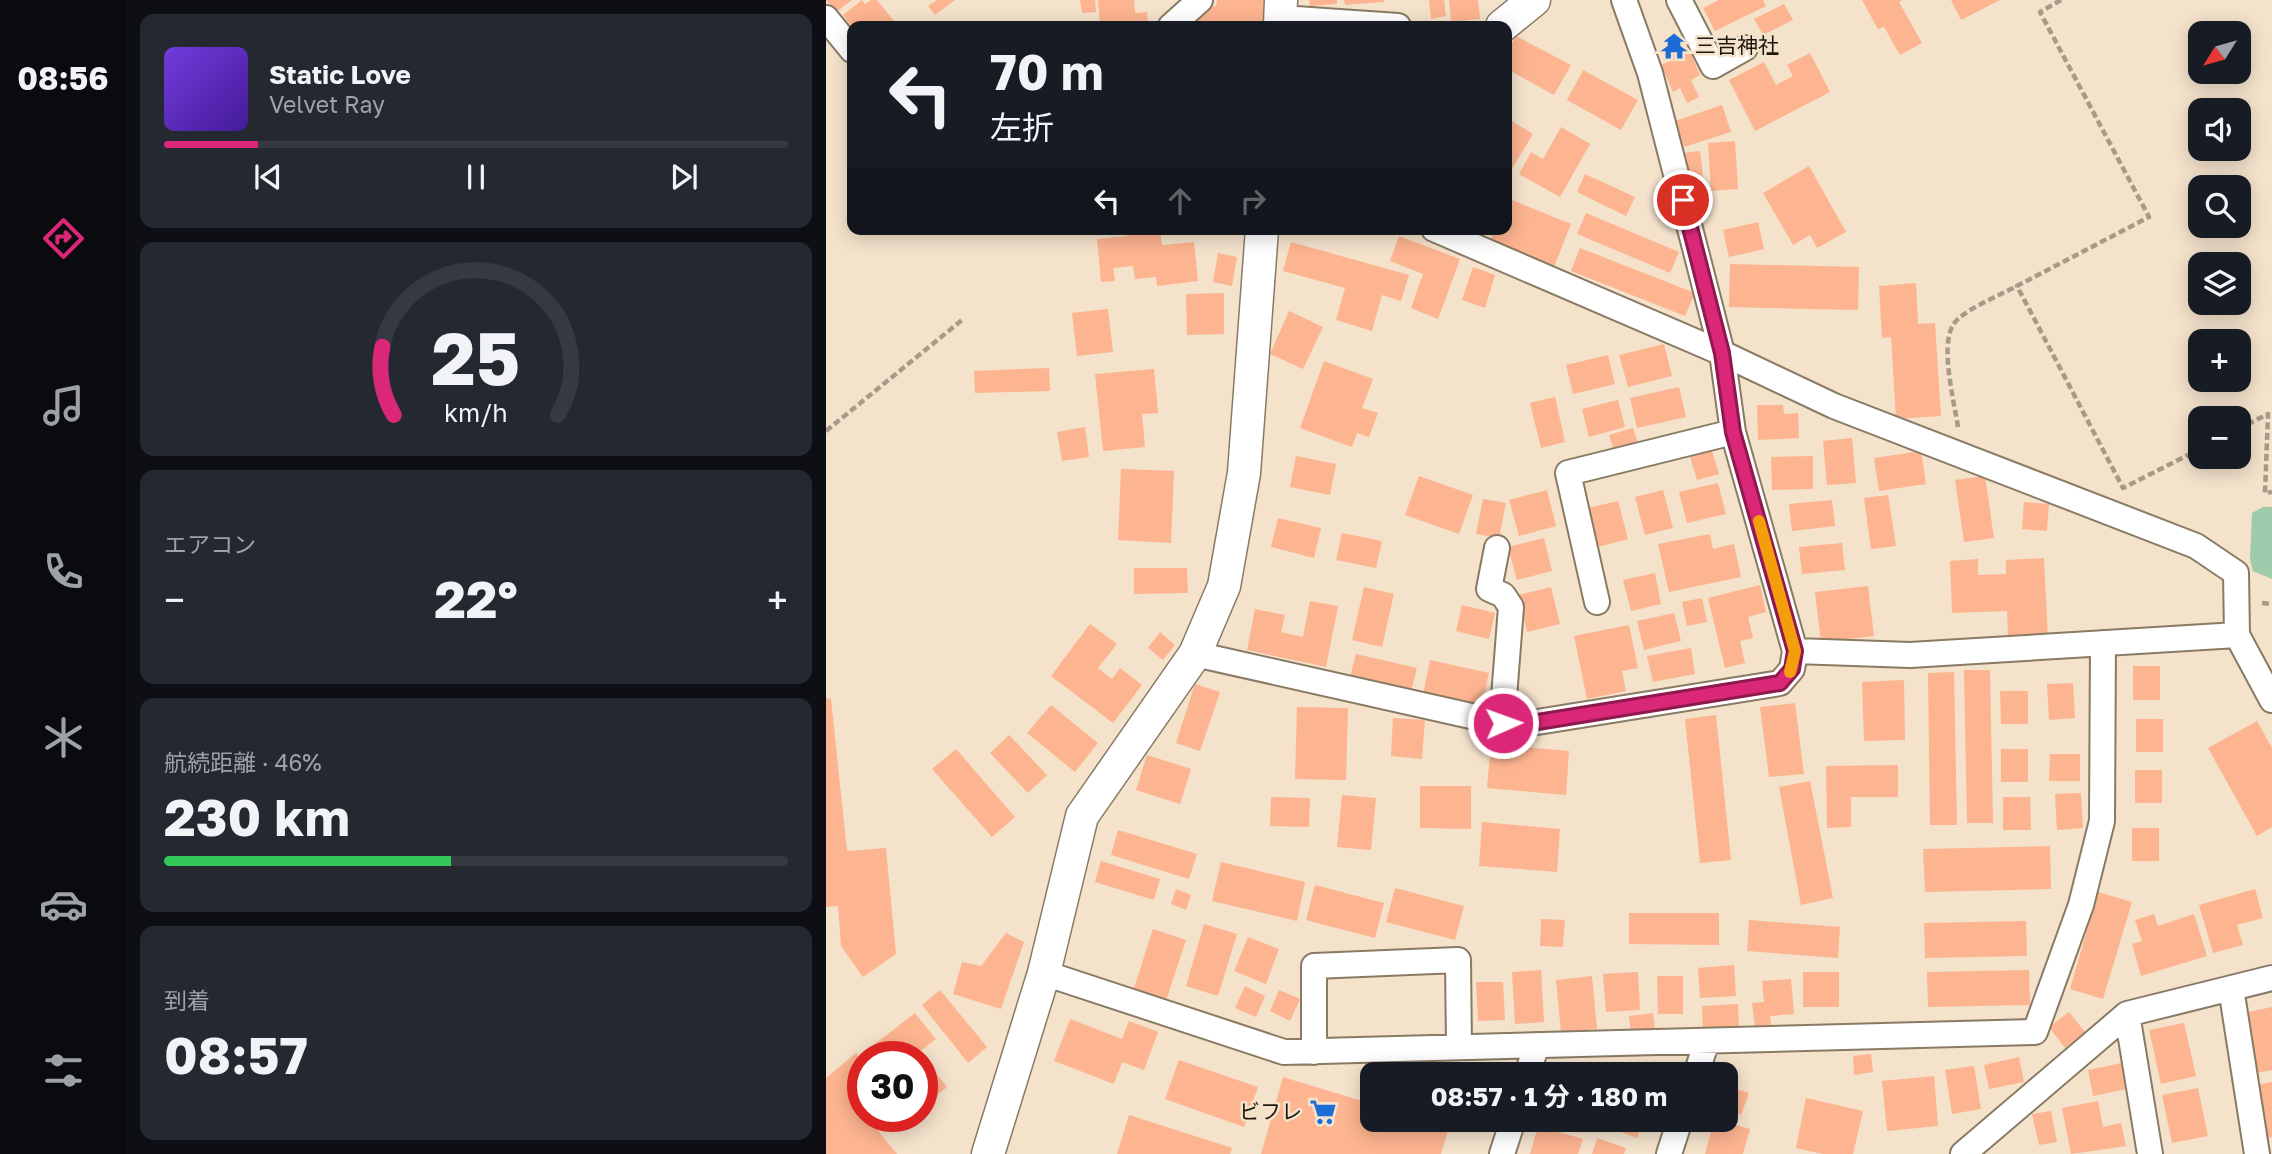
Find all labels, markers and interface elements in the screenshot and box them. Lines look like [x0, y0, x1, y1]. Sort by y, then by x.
north arrow [2188, 21, 2250, 84]
map controls [2188, 21, 2251, 469]
temple icon: 三吉神社 [1659, 31, 1689, 61]
place label: 三吉神社 [1695, 32, 1779, 58]
text: 70 m [990, 42, 1104, 101]
icon: left [875, 49, 966, 140]
text: 08:56 [17, 59, 109, 97]
text: Static Love [269, 59, 411, 90]
text: Velvet Ray [269, 90, 385, 118]
button: sound [2188, 98, 2251, 161]
text: 左折 [990, 108, 1054, 146]
icon: previous [249, 158, 287, 196]
icon: pause [457, 158, 495, 196]
icon: next [665, 158, 703, 196]
pin [1653, 170, 1713, 230]
button: search [2188, 175, 2251, 238]
icon: arrive [1664, 181, 1702, 219]
icon: left [1088, 182, 1126, 220]
icon: ahead [1161, 182, 1199, 220]
icon: right [1234, 182, 1272, 220]
icon: directions [39, 214, 88, 263]
button: layers [2188, 252, 2251, 315]
text: 25 [432, 314, 520, 401]
button: + [2188, 329, 2251, 392]
icon: music [39, 381, 88, 430]
text: km/h [444, 397, 508, 428]
button: − [2188, 406, 2251, 469]
text: エアコン [164, 530, 256, 558]
icon: phone [39, 547, 88, 596]
text: 22° [434, 567, 518, 629]
text: − [164, 577, 185, 622]
text: + [767, 577, 788, 622]
position arrow [1466, 686, 1540, 760]
icon: climate [39, 713, 88, 762]
text: 航続距離 · 46% [164, 748, 322, 776]
text: 230 km [164, 785, 350, 847]
icon: car [39, 880, 88, 929]
text: 到着 [164, 986, 210, 1014]
text: 08:57 [164, 1023, 308, 1085]
speed limit sign: 30 [847, 1041, 938, 1132]
icon: filters [39, 1046, 88, 1095]
text: 08:57 · 1 分 · 180 m [1431, 1081, 1667, 1112]
supermarket icon: ビフレ [1308, 1097, 1338, 1127]
place label: ビフレ [1239, 1098, 1302, 1124]

